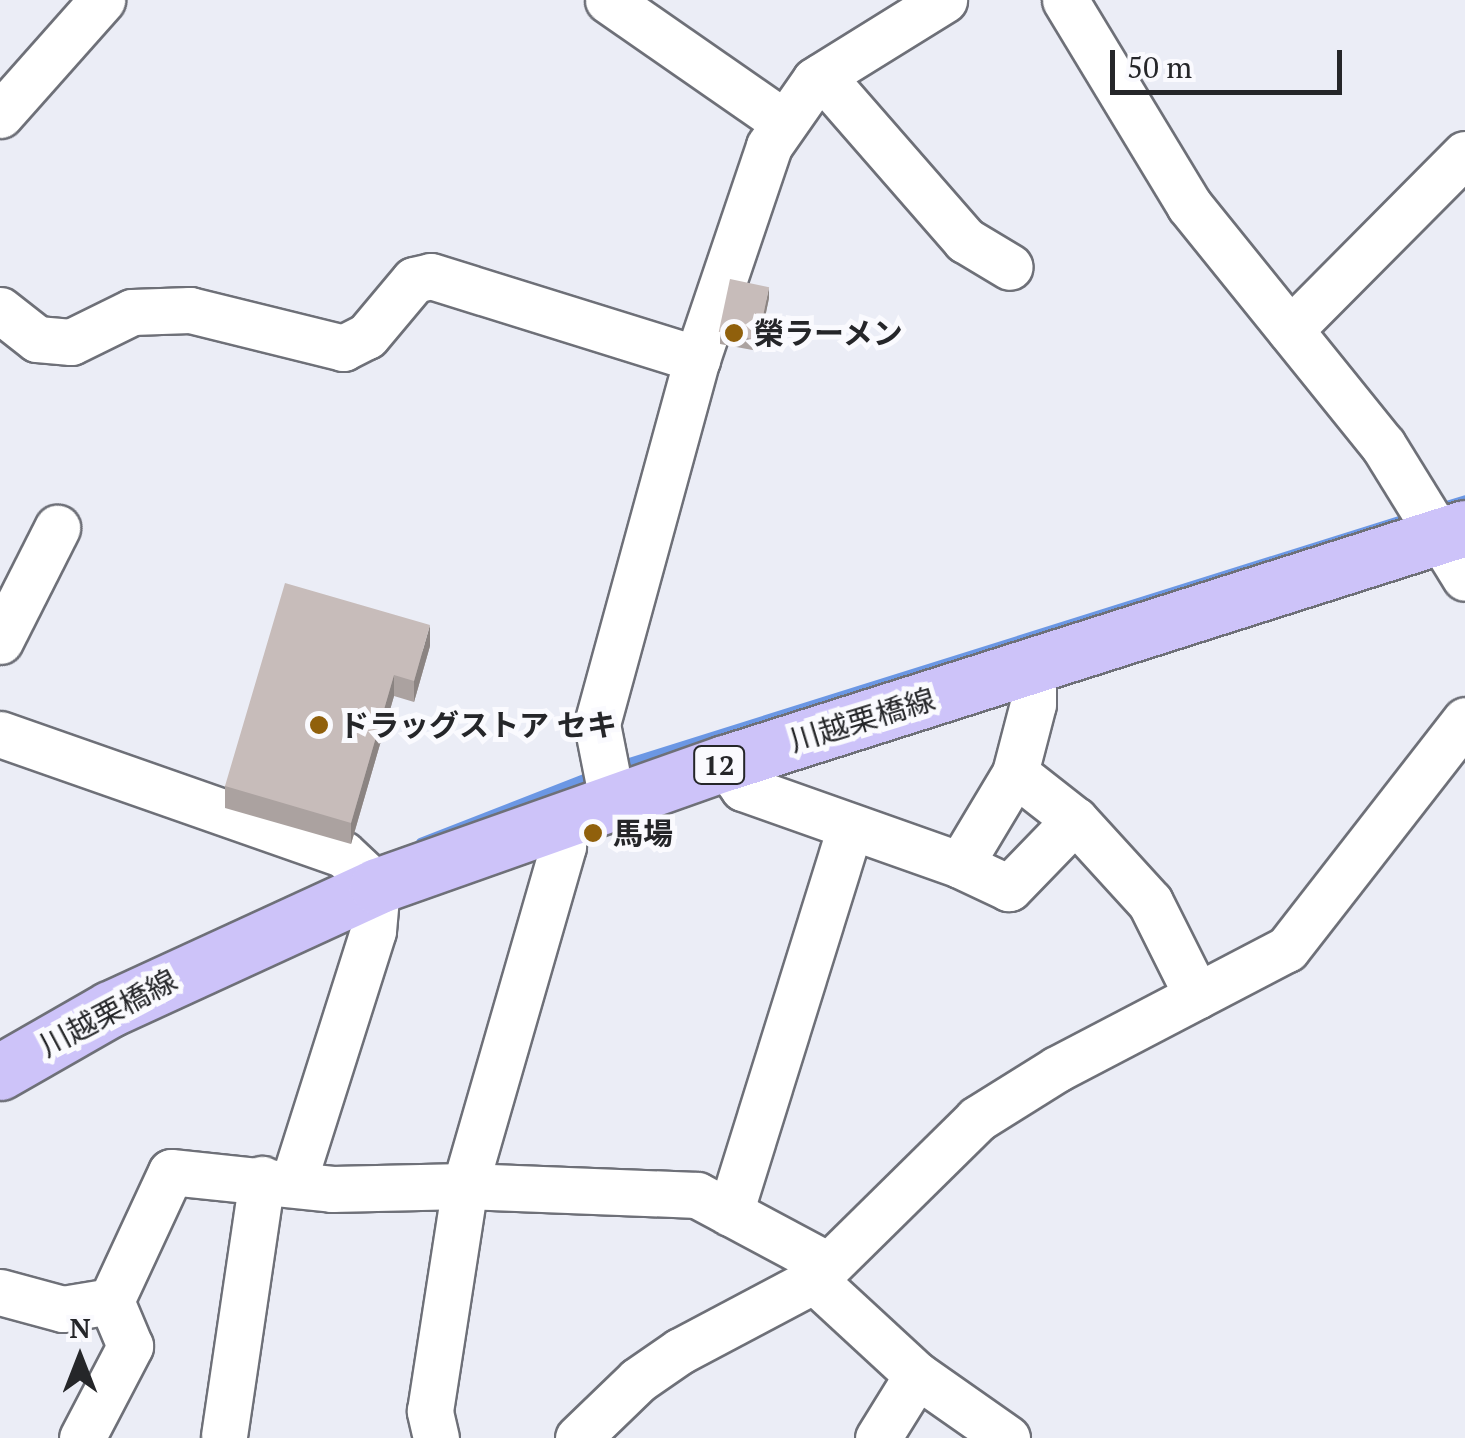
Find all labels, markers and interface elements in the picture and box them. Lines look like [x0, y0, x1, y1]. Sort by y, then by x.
scale bar [1115, 30, 1348, 92]
text: 50 m [1127, 47, 1192, 87]
place label: 榮ラーメン [754, 315, 904, 351]
marker: 榮ラーメン [723, 322, 745, 344]
street label: 川越栗橋線 [785, 681, 939, 759]
place label: ドラッグストア セキ [339, 707, 617, 743]
marker: ドラッグストア セキ [308, 714, 330, 736]
road number: 12 [692, 742, 746, 788]
place label: 馬場 [613, 815, 673, 851]
marker: 馬場 [582, 822, 604, 844]
street label: 川越栗橋線 [33, 962, 183, 1064]
north arrow [30, 1308, 130, 1408]
text: N [69, 1309, 91, 1346]

